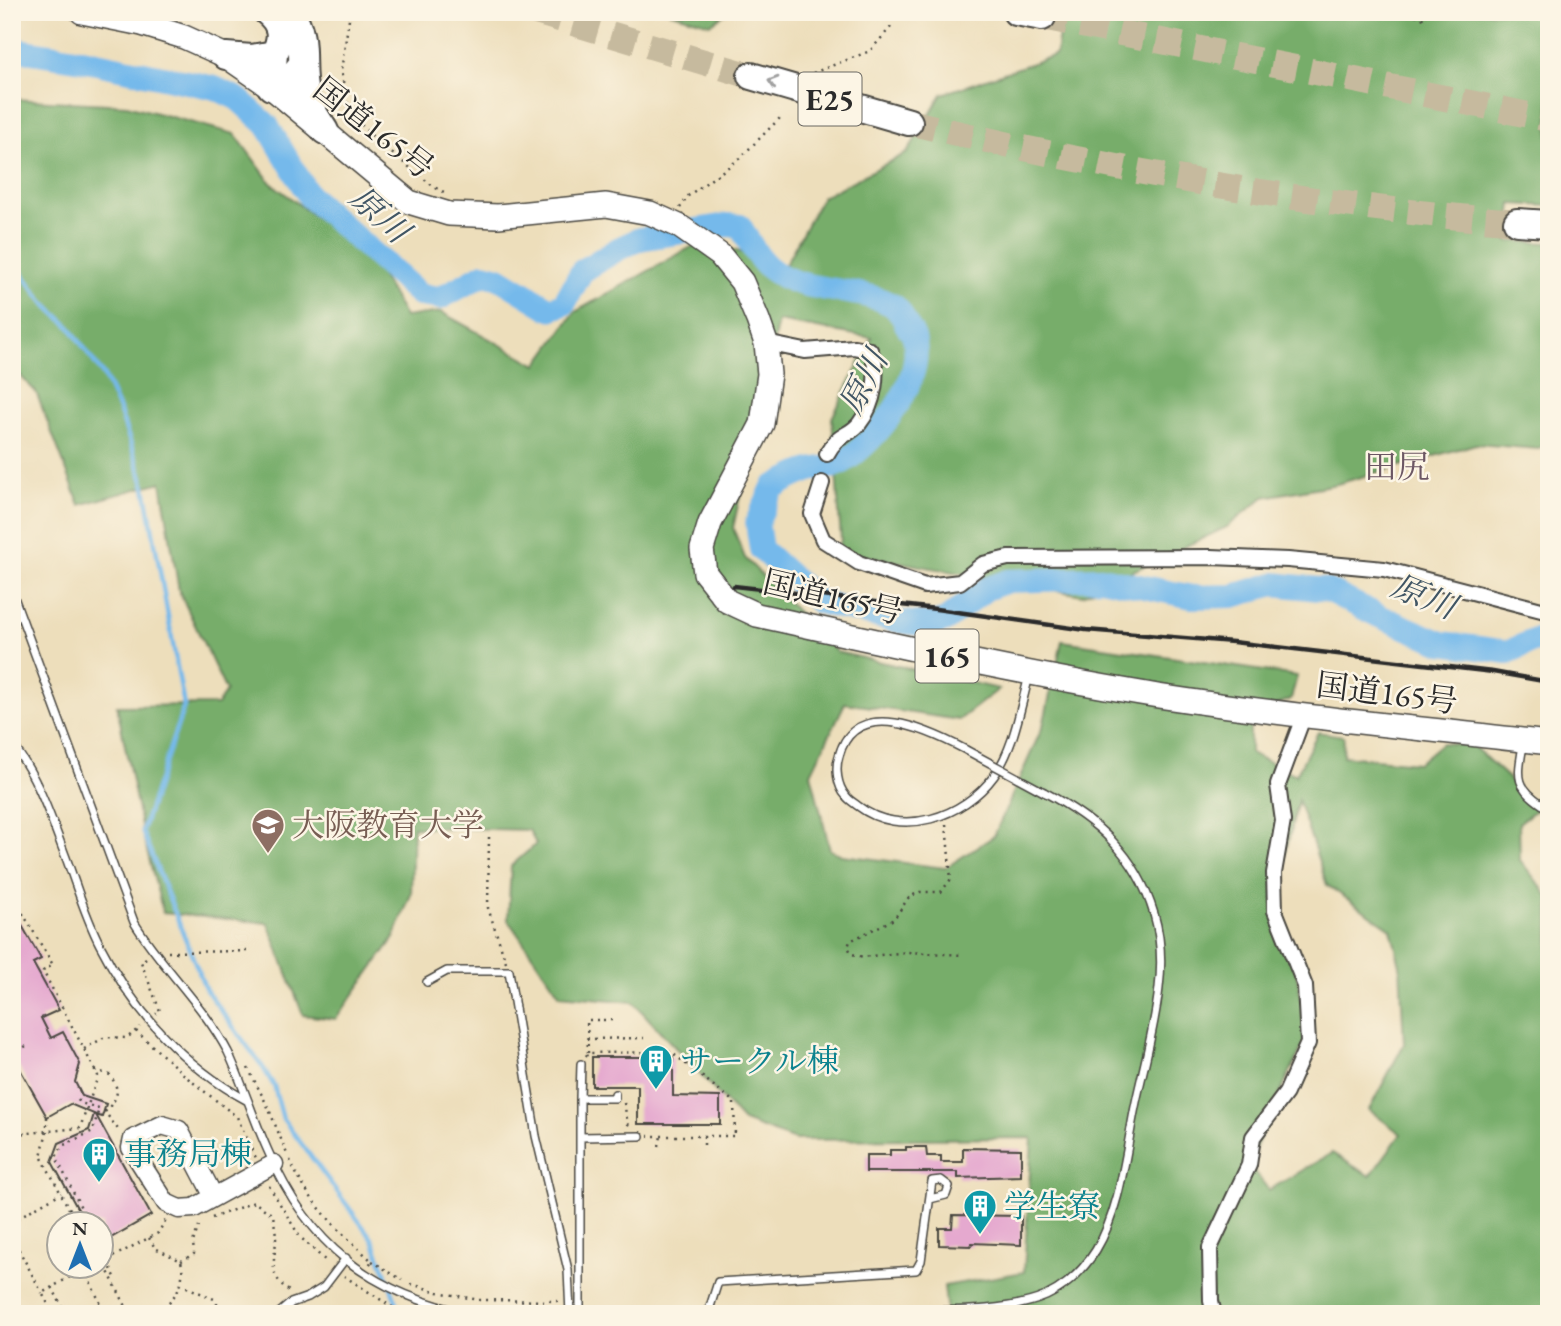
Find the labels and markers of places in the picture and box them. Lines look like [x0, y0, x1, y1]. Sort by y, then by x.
place label: 大阪教育大学 [292, 804, 484, 846]
school or university icon: 大阪教育大学 [249, 806, 287, 855]
place label: サークル棟 [680, 1040, 839, 1082]
building icon: サークル棟 [637, 1042, 675, 1091]
place label: 事務局棟 [124, 1133, 252, 1175]
building icon: 事務局棟 [80, 1135, 118, 1184]
place label: 学生寮 [1004, 1185, 1100, 1227]
building icon: 学生寮 [961, 1187, 999, 1236]

